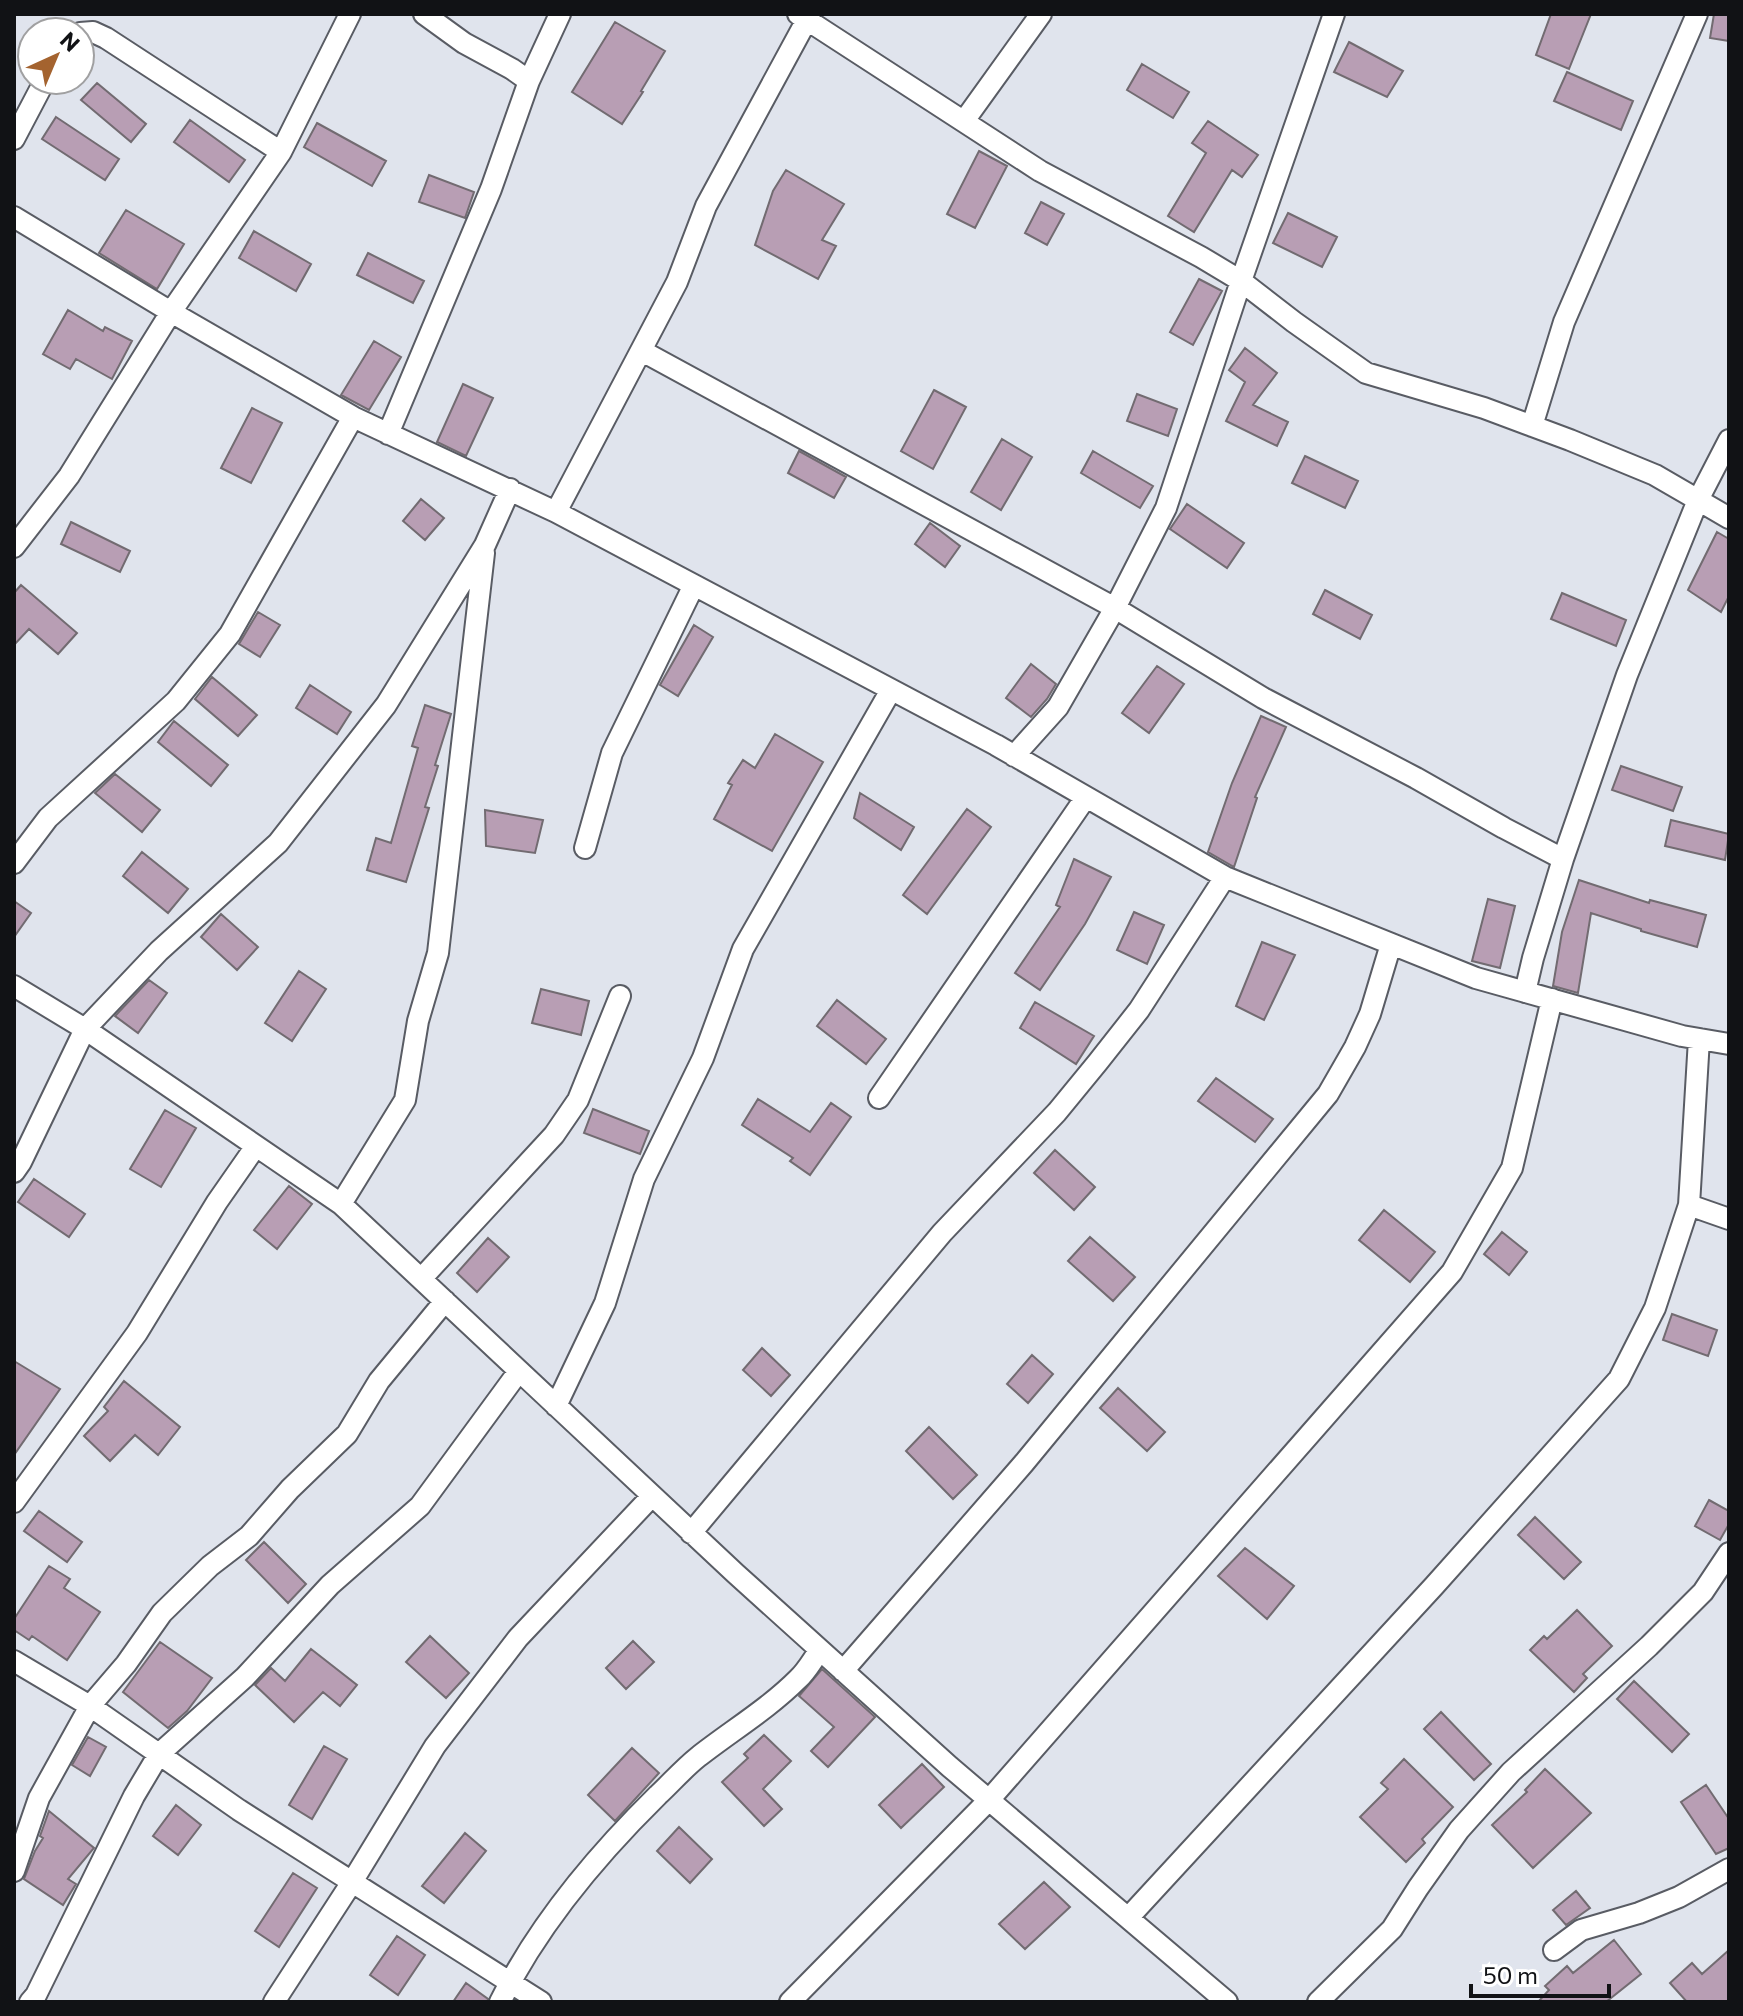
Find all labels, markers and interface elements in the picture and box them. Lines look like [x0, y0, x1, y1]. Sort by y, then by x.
north arrow [16, 16, 96, 96]
text: N [55, 26, 86, 57]
scale bar [1471, 1948, 1609, 1998]
text: 50 m [1483, 1960, 1538, 1989]

